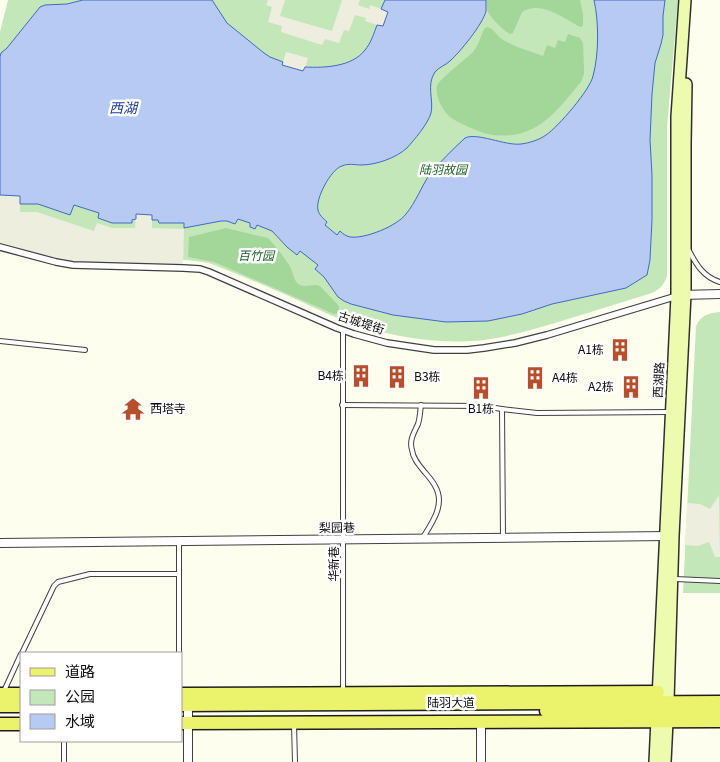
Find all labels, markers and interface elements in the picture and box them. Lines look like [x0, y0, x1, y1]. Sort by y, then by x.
water label: 西湖 [109, 97, 139, 117]
park label: 陆羽故园 [419, 160, 469, 177]
park label: 百竹园 [238, 246, 276, 263]
street label: 古城堤街 [336, 306, 387, 337]
building icon: A1栋 [607, 337, 633, 363]
place label: A1栋 [578, 340, 604, 357]
street label: 西湖路 [648, 361, 667, 398]
building icon: B4栋 [348, 363, 374, 389]
building icon: B3栋 [384, 364, 410, 390]
building icon: A4栋 [522, 365, 548, 391]
place label: B4栋 [317, 366, 344, 383]
place label: B3栋 [414, 367, 441, 384]
place label: A4栋 [552, 368, 578, 385]
building icon: A2栋 [618, 374, 644, 400]
building icon: B1栋 [468, 375, 494, 401]
place label: A2栋 [588, 377, 614, 394]
temple icon: 西塔寺 [120, 396, 146, 422]
place label: 西塔寺 [150, 399, 186, 416]
place label: B1栋 [468, 399, 494, 416]
street label: 梨园巷 [319, 518, 355, 535]
street label: 华新巷 [324, 546, 341, 582]
legend [20, 652, 182, 742]
text: 道路 [65, 660, 95, 681]
text: 公园 [65, 685, 95, 706]
street label: 陆羽大道 [427, 693, 475, 710]
text: 水域 [65, 710, 95, 731]

